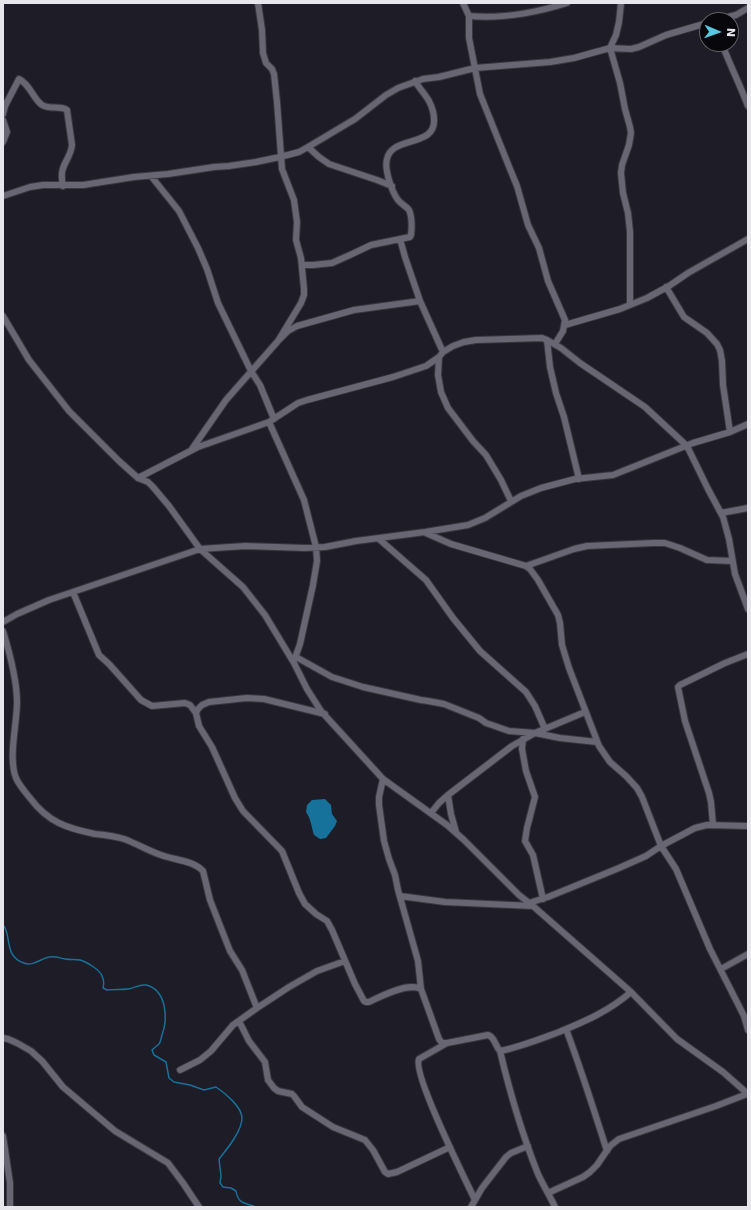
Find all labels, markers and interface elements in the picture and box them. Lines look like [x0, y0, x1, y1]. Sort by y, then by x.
north arrow [699, 12, 739, 52]
text: N [724, 28, 737, 37]

